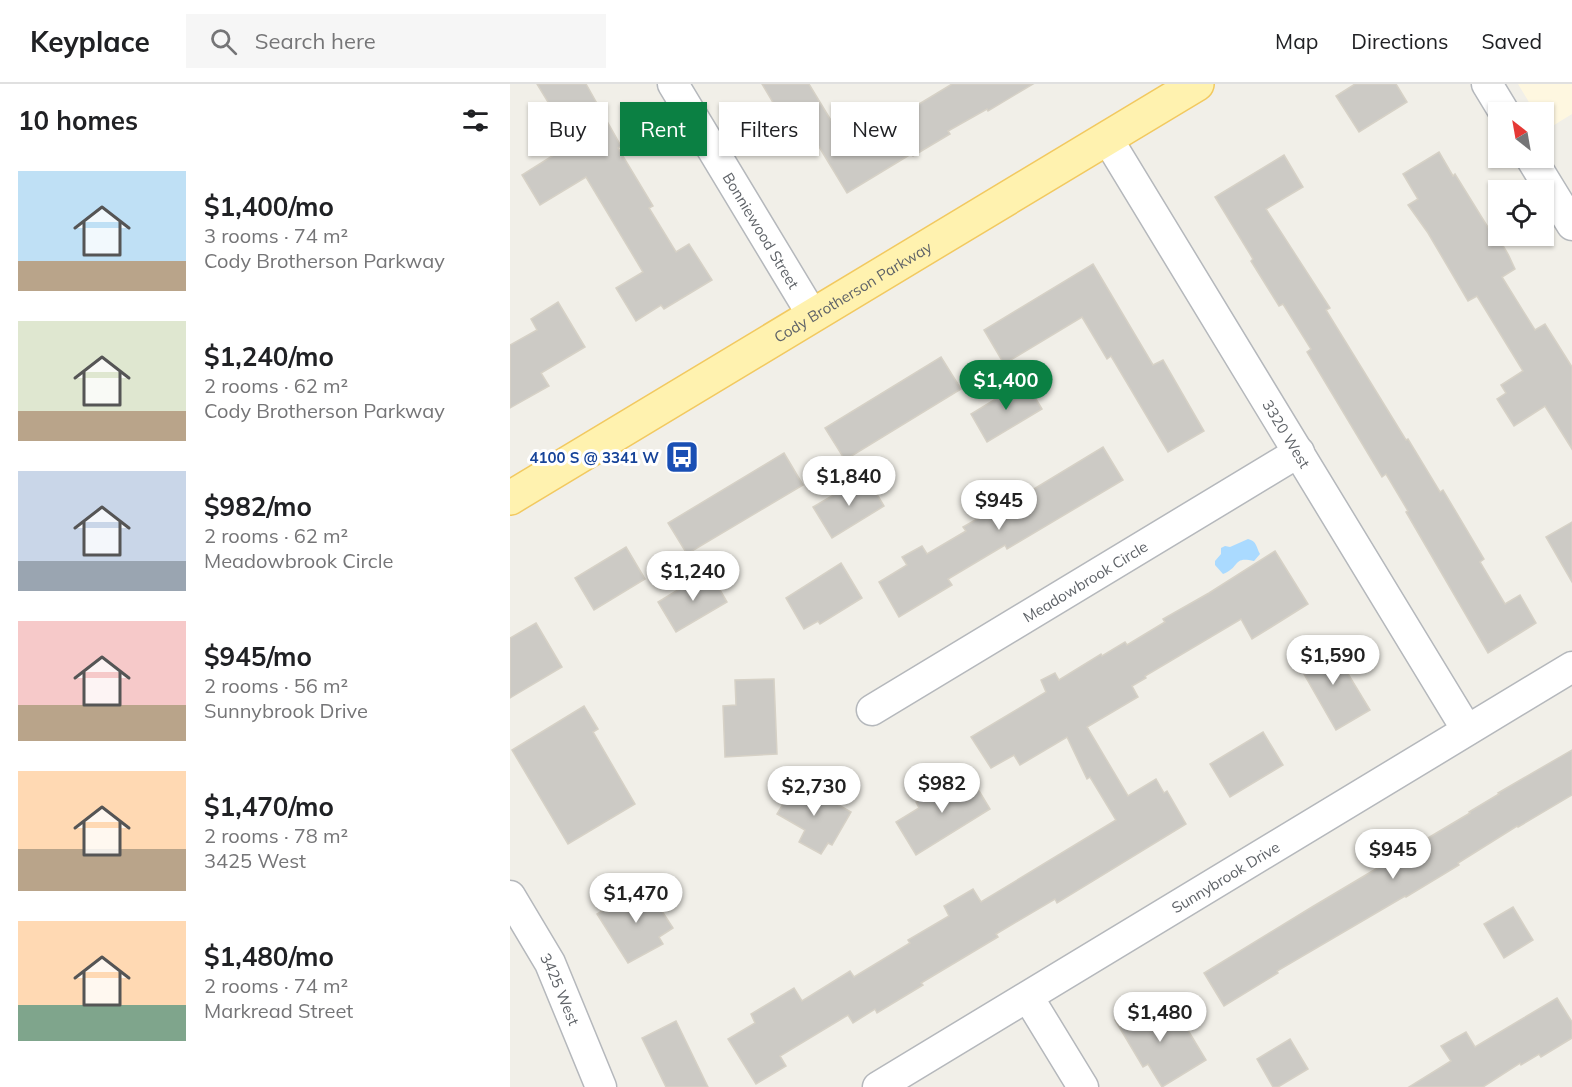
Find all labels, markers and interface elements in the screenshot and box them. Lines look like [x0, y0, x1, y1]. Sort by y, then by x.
search box [186, 14, 606, 68]
text: Keyplace [30, 24, 150, 59]
icon: search [207, 25, 240, 58]
text: Search here [255, 27, 376, 55]
text: Map [1275, 28, 1318, 54]
text: Directions [1351, 28, 1448, 54]
text: Saved [1481, 28, 1542, 54]
chip: Buy [528, 102, 608, 156]
chip: Rent [620, 102, 707, 156]
chip: Filters [719, 102, 819, 156]
chip: New [831, 102, 919, 156]
north arrow [1488, 102, 1554, 168]
map controls [1488, 102, 1554, 246]
text: 10 homes [18, 104, 138, 137]
icon: filters [459, 104, 492, 137]
street label: Bonniewood Street [719, 169, 804, 292]
button: locate [1488, 180, 1554, 246]
text: $1,400/mo [204, 190, 334, 223]
icon: home [66, 195, 138, 267]
text: 3 rooms · 74 m² [204, 223, 348, 248]
street label: Cody Brotherson Parkway [770, 237, 935, 346]
text: Cody Brotherson Parkway [204, 248, 445, 273]
text: $1,240/mo [204, 340, 334, 373]
icon: home [66, 345, 138, 417]
pin: $1,400 [957, 360, 1055, 411]
text: $1,400 [974, 367, 1038, 392]
text: 2 rooms · 62 m² [204, 373, 348, 398]
street label: 3320 West [1259, 396, 1315, 471]
text: Cody Brotherson Parkway [204, 398, 445, 423]
bus stop icon: 4100 S @ 3341 W [664, 439, 700, 475]
place label: 4100 S @ 3341 W [530, 448, 659, 467]
pin: $1,840 [800, 456, 898, 507]
text: $1,840 [817, 463, 881, 488]
pin: $945 [963, 480, 1035, 531]
text: $945 [975, 487, 1023, 512]
text: $982/mo [204, 490, 312, 523]
icon: home [66, 495, 138, 567]
text: 2 rooms · 62 m² [204, 523, 348, 548]
street label: Meadowbrook Circle [1019, 536, 1151, 626]
text: Meadowbrook Circle [204, 548, 393, 573]
pin: $1,240 [644, 551, 742, 602]
text: $1,240 [661, 558, 725, 583]
pin: $1,590 [1284, 635, 1382, 686]
text: $945/mo [204, 640, 312, 673]
text: $1,590 [1301, 642, 1365, 667]
icon: home [66, 645, 138, 717]
text: 2 rooms · 56 m² [204, 673, 348, 698]
text: Sunnybrook Drive [204, 698, 368, 723]
pin: $982 [906, 763, 978, 814]
pin: $2,730 [765, 766, 863, 817]
text: $982 [918, 770, 966, 795]
text: $2,730 [782, 773, 846, 798]
text: $1,470/mo [204, 790, 334, 823]
icon: home [66, 795, 138, 867]
text: 2 rooms · 78 m² [204, 823, 348, 848]
pin: $945 [1357, 829, 1429, 880]
text: $945 [1369, 836, 1417, 861]
street label: Sunnybrook Drive [1168, 837, 1283, 917]
text: 3425 West [204, 848, 306, 873]
pin: $1,470 [587, 873, 685, 924]
text: $1,470 [604, 880, 668, 905]
text: $1,480/mo [204, 940, 334, 973]
icon: home [66, 945, 138, 1017]
street label: 3425 West [537, 949, 584, 1028]
text: 2 rooms · 74 m² [204, 973, 348, 998]
pin: $1,480 [1111, 992, 1209, 1043]
text: Markread Street [204, 998, 353, 1023]
text: $1,480 [1128, 999, 1192, 1024]

